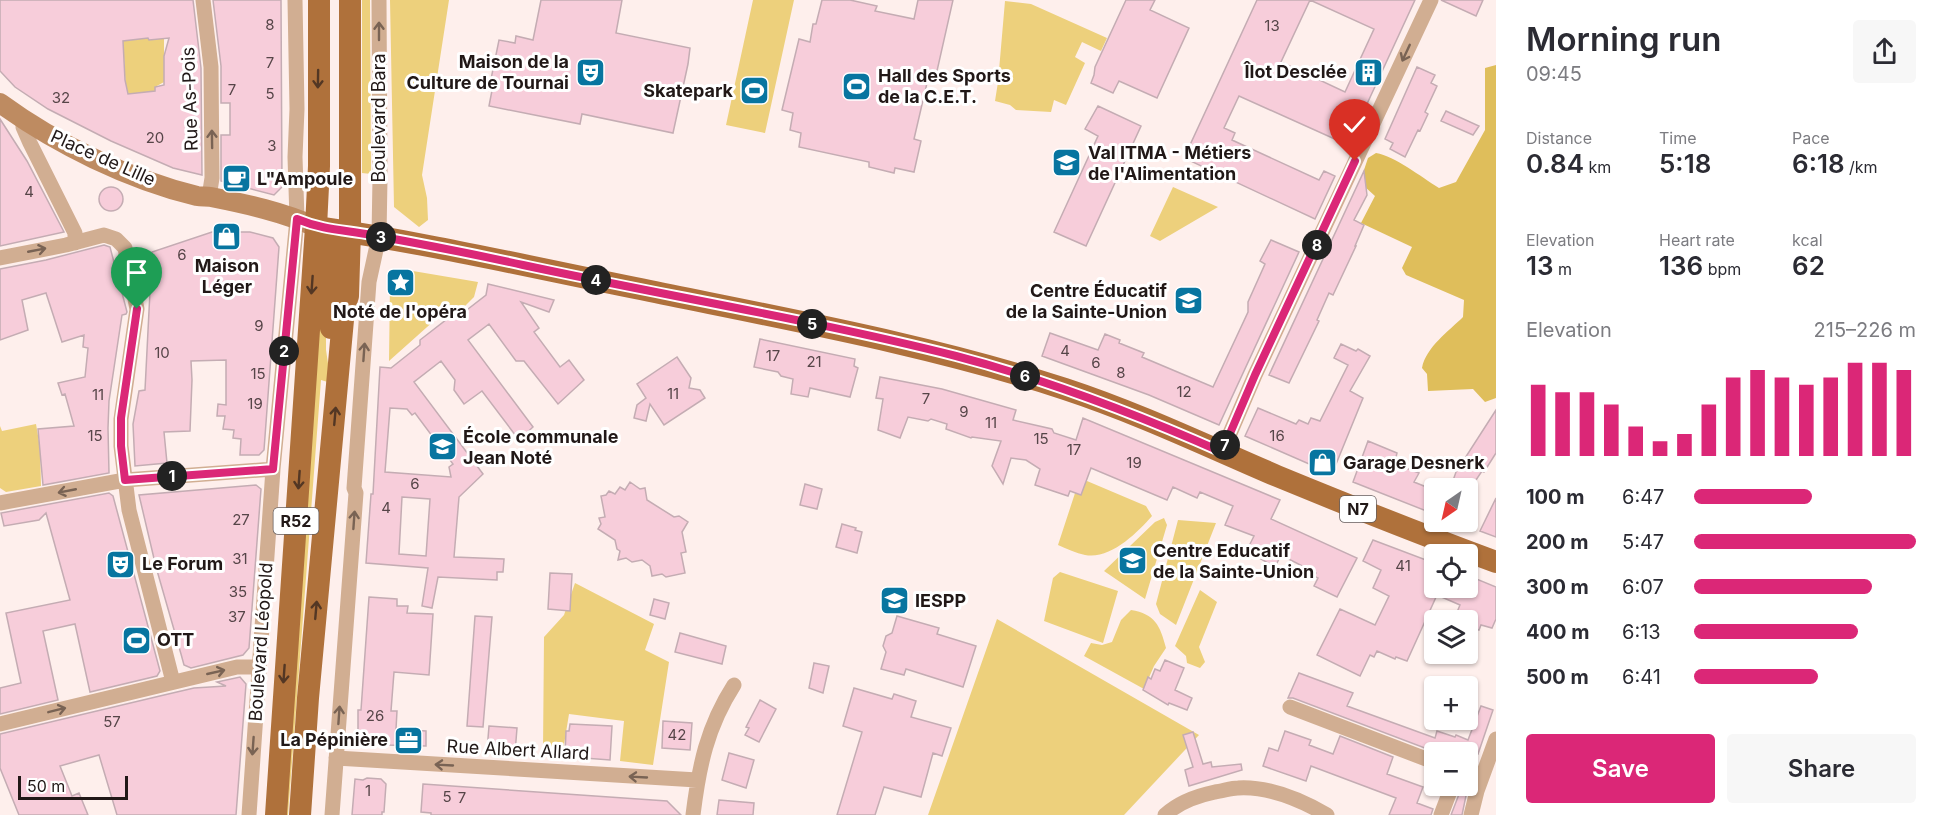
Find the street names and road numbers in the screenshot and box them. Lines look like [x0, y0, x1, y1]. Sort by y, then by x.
street label: Rue As-Pois [177, 47, 202, 151]
street label: Boulevard Bara [368, 53, 389, 183]
street label: Place de Lille [48, 125, 159, 190]
road number: N7 [1340, 496, 1376, 522]
road number: R52 [274, 508, 318, 534]
street label: Boulevard Léopold [244, 562, 277, 722]
street label: Rue Albert Allard [446, 735, 590, 764]

